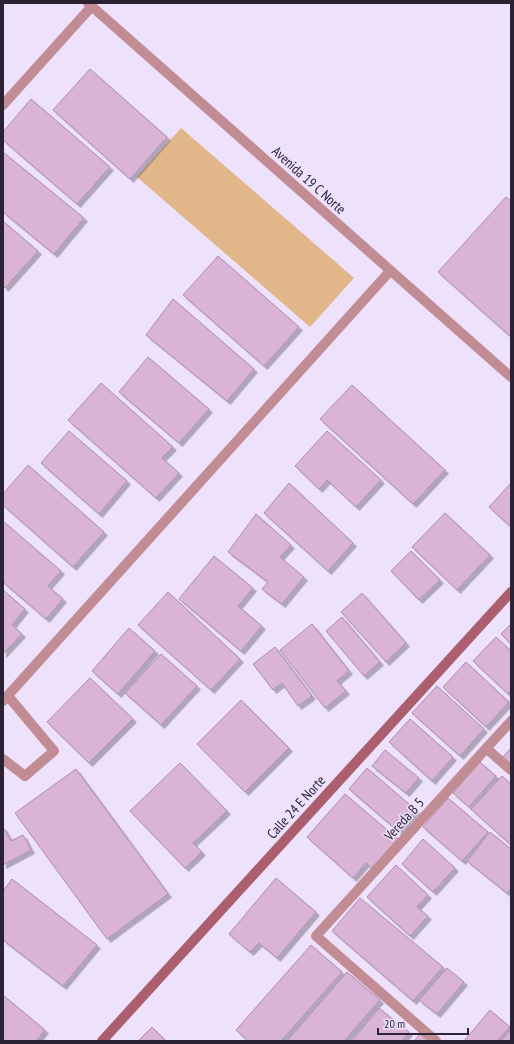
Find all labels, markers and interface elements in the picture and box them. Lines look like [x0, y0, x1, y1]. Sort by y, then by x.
street label: Avenida 19 C Norte [268, 142, 350, 218]
street label: Calle 24 E Norte [263, 771, 329, 842]
street label: Vereda B 5 [379, 794, 428, 845]
scale bar [378, 1010, 468, 1036]
text: 20 m [384, 1016, 405, 1031]

